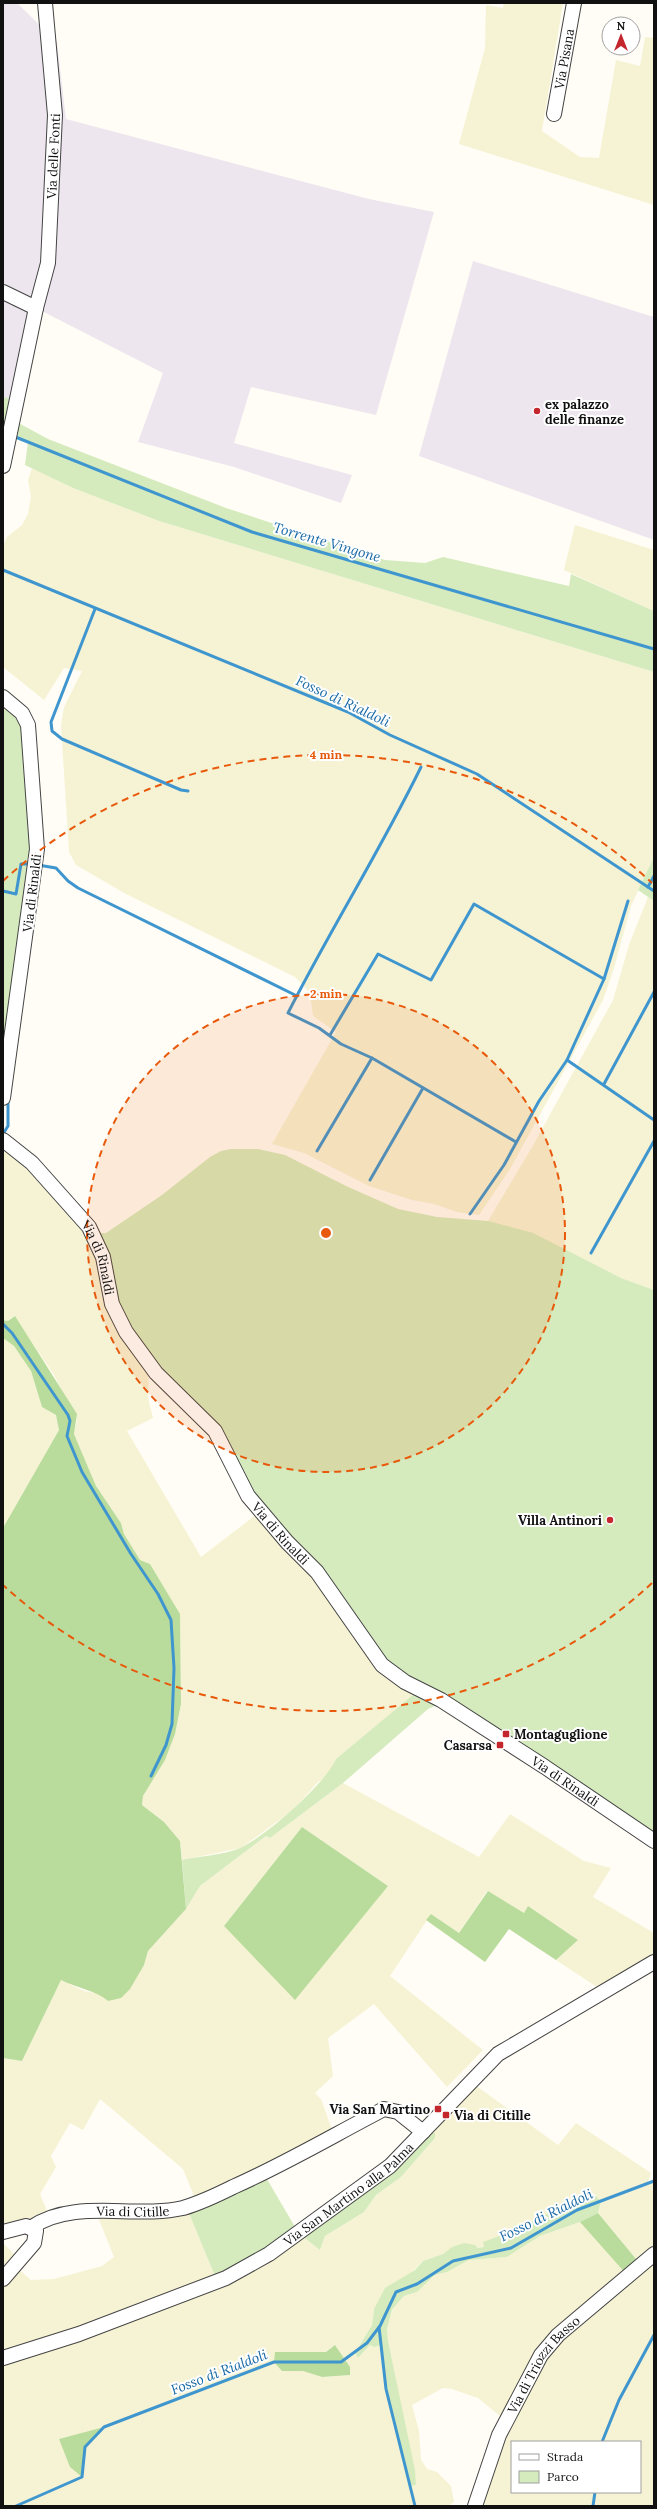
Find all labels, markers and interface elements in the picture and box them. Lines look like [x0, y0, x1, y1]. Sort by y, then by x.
north arrow [601, 16, 641, 56]
text: N [617, 19, 626, 33]
street label: Via Pisana [550, 27, 578, 91]
street label: Via delle Fonti [42, 113, 64, 200]
place label: ex palazzo delle finanze [545, 396, 624, 428]
marker: ex palazzo delle finanze [532, 406, 542, 416]
water label: Torrente Vingone [271, 518, 383, 566]
water label: Fosso di Rialdoli [293, 671, 393, 731]
text: 4 min [310, 747, 343, 762]
street label: Via di Rinaldi [19, 853, 45, 934]
text: 2 min [310, 986, 342, 1001]
street label: Via di Rinaldi [77, 1215, 119, 1297]
centre of rings [319, 1226, 333, 1240]
street label: Via di Rinaldi [248, 1498, 313, 1568]
place label: Villa Antinori [518, 1512, 602, 1529]
marker: Villa Antinori [605, 1515, 615, 1525]
place label: Montaguglione [514, 1726, 607, 1743]
marker: Montaguglione [501, 1729, 511, 1739]
place label: Casarsa [444, 1737, 492, 1754]
marker: Casarsa [495, 1740, 505, 1750]
street label: Via di Rinaldi [527, 1752, 603, 1810]
place label: Via San Martino [329, 2101, 430, 2118]
marker: Via San Martino [433, 2104, 443, 2114]
place label: Via di Citille [454, 2107, 531, 2124]
marker: Via di Citille [441, 2110, 451, 2120]
street label: Via San Martino alla Palma [279, 2138, 417, 2250]
water label: Fosso di Rialdoli [496, 2184, 596, 2245]
street label: Via di Citille [96, 2202, 170, 2220]
street label: Via di Triozzi Basso [503, 2312, 584, 2417]
water label: Fosso di Rialdoli [168, 2345, 270, 2399]
legend [511, 2441, 641, 2493]
text: Strada [547, 2449, 583, 2464]
text: Parco [547, 2469, 579, 2484]

